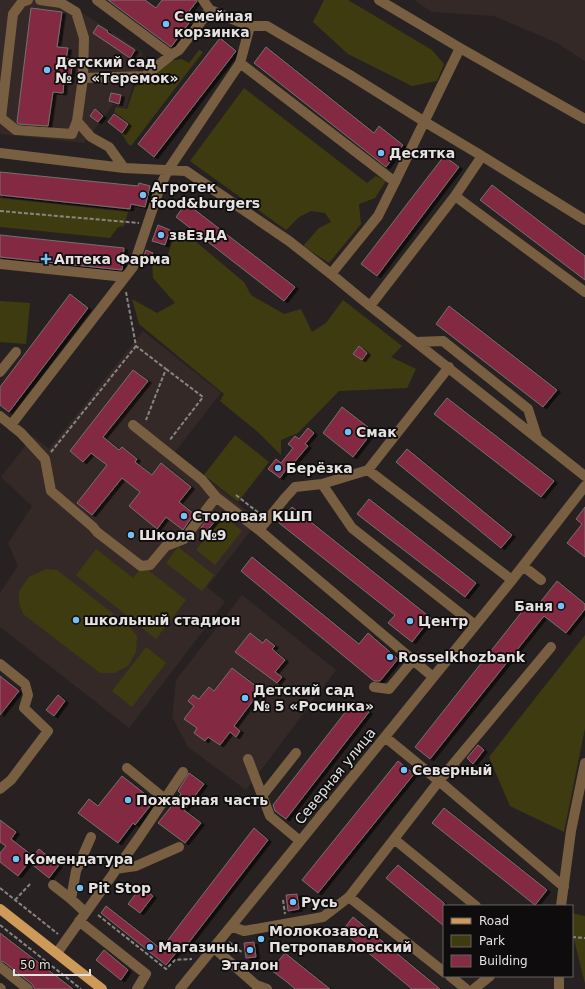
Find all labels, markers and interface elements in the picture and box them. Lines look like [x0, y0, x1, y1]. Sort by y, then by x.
place label: Семейная корзинка [174, 8, 253, 40]
marker: Семейная корзинка [161, 19, 171, 29]
place label: Детский сад № 9 «Теремок» [55, 54, 179, 86]
marker: Детский сад № 9 «Теремок» [42, 65, 52, 75]
place label: Десятка [389, 145, 455, 161]
marker: Десятка [376, 148, 386, 158]
place label: Агротек food&burgers [151, 179, 260, 211]
marker: Агротек food&burgers [138, 190, 148, 200]
place label: звЕзДА [169, 227, 227, 243]
marker: звЕзДА [156, 230, 166, 240]
place label: Аптека Фарма [54, 251, 170, 267]
marker: Аптека Фарма [41, 254, 51, 264]
place label: Смак [356, 424, 397, 440]
marker: Смак [343, 427, 353, 437]
place label: Берёзка [286, 460, 353, 476]
marker: Берёзка [273, 463, 283, 473]
place label: Столовая КШП [192, 508, 313, 524]
marker: Столовая КШП [179, 511, 189, 521]
place label: Школа №9 [139, 527, 227, 543]
marker: Школа №9 [126, 530, 136, 540]
place label: Баня [514, 598, 553, 614]
marker: Баня [556, 601, 566, 611]
place label: школьный стадион [84, 612, 240, 628]
place label: Центр [418, 613, 468, 629]
marker: школьный стадион [71, 615, 81, 625]
marker: Центр [405, 616, 415, 626]
place label: Rosselkhozbank [398, 649, 526, 665]
marker: Rosselkhozbank [385, 652, 395, 662]
place label: Детский сад № 5 «Росинка» [253, 682, 374, 714]
marker: Детский сад № 5 «Росинка» [240, 693, 250, 703]
street label: Северная улица [291, 725, 379, 827]
place label: Северный [412, 762, 492, 778]
marker: Северный [399, 765, 409, 775]
place label: Пожарная часть [136, 792, 268, 808]
marker: Пожарная часть [123, 795, 133, 805]
place label: Комендатура [24, 851, 133, 867]
marker: Комендатура [11, 854, 21, 864]
place label: Pit Stop [88, 880, 151, 896]
marker: Pit Stop [75, 883, 85, 893]
place label: Русь [301, 894, 338, 910]
marker: Русь [288, 897, 298, 907]
legend [443, 905, 573, 977]
text: Road [479, 914, 509, 928]
place label: Молокозавод Петропавловский [269, 923, 412, 955]
marker: Молокозавод Петропавловский [256, 934, 266, 944]
text: Park [479, 934, 505, 948]
place label: Магазины [158, 939, 238, 955]
marker: Магазины [145, 942, 155, 952]
marker: Эталон [245, 945, 255, 955]
scale bar [14, 951, 90, 977]
text: Building [479, 954, 528, 968]
place label: Эталон [221, 957, 279, 973]
text: 50 m [20, 958, 51, 972]

